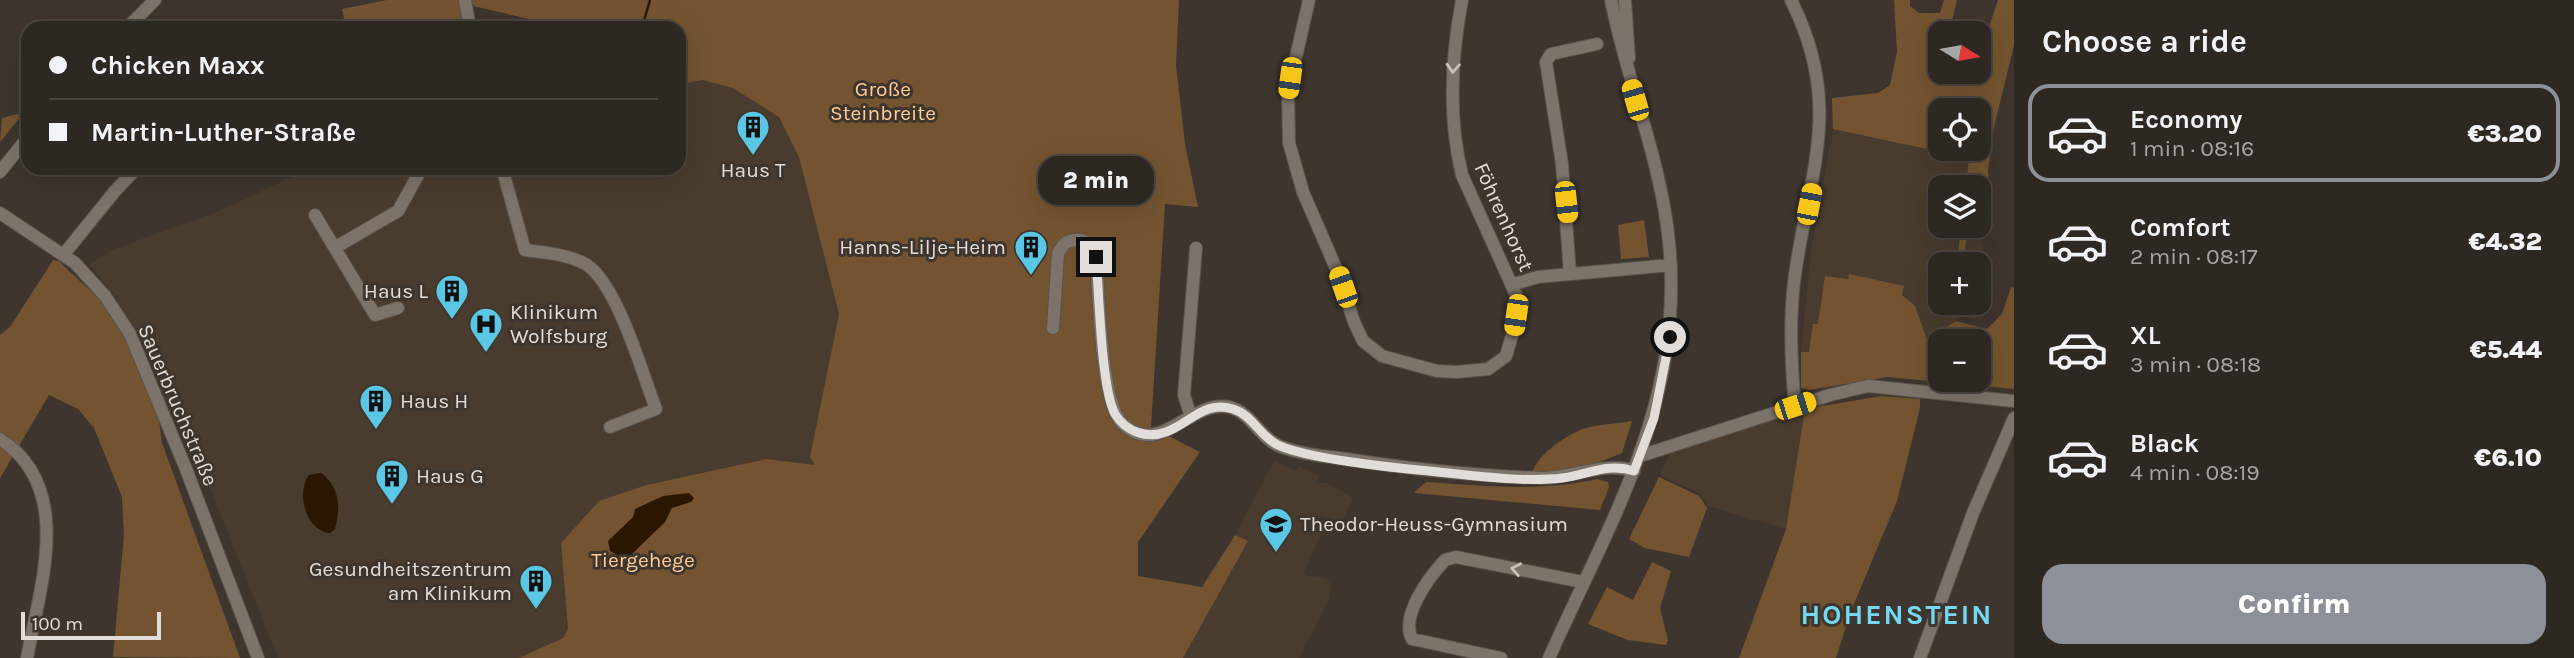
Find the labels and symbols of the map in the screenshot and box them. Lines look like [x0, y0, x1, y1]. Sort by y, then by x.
north arrow [1928, 21, 1992, 84]
car [1277, 56, 1304, 100]
one-way arrow [1446, 62, 1461, 73]
park label: Große Steinbreite [830, 77, 936, 125]
car [1620, 77, 1651, 123]
building icon: Haus T [734, 108, 772, 157]
callout: 2 min [1038, 156, 1154, 204]
place label: Haus T [721, 158, 786, 182]
street label: Föhrenhorst [1469, 159, 1539, 275]
car [1554, 180, 1579, 224]
car [1795, 181, 1824, 227]
building icon: Hanns-Lilje-Heim [1012, 228, 1050, 277]
place label: Hanns-Lilje-Heim [839, 235, 1006, 259]
route end [1080, 241, 1112, 273]
car [1327, 264, 1360, 310]
building icon: Haus L [433, 272, 471, 321]
place label: Haus L [364, 279, 428, 303]
car [1503, 293, 1530, 337]
place label: Klinikum Wolfsburg [510, 300, 608, 348]
hospital icon: Klinikum Wolfsburg [467, 305, 505, 354]
street label: Sauerbruchstraße [133, 321, 223, 489]
route start [1654, 321, 1686, 353]
building icon: Haus H [357, 382, 395, 431]
place label: Haus H [400, 389, 468, 413]
car [1772, 390, 1819, 422]
building icon: Haus G [373, 457, 411, 506]
place label: Haus G [416, 464, 484, 488]
school or university icon: Theodor-Heuss-Gymnasium [1257, 505, 1295, 554]
place label: Theodor-Heuss-Gymnasium [1300, 512, 1568, 536]
park label: Tiergehege [591, 548, 695, 572]
place label: Gesundheitszentrum am Klinikum [309, 557, 512, 605]
building icon: Gesundheitszentrum am Klinikum [517, 562, 555, 611]
one-way arrow [1510, 562, 1522, 577]
district label: HOHENSTEIN [1801, 598, 1993, 631]
scale bar [21, 609, 161, 641]

